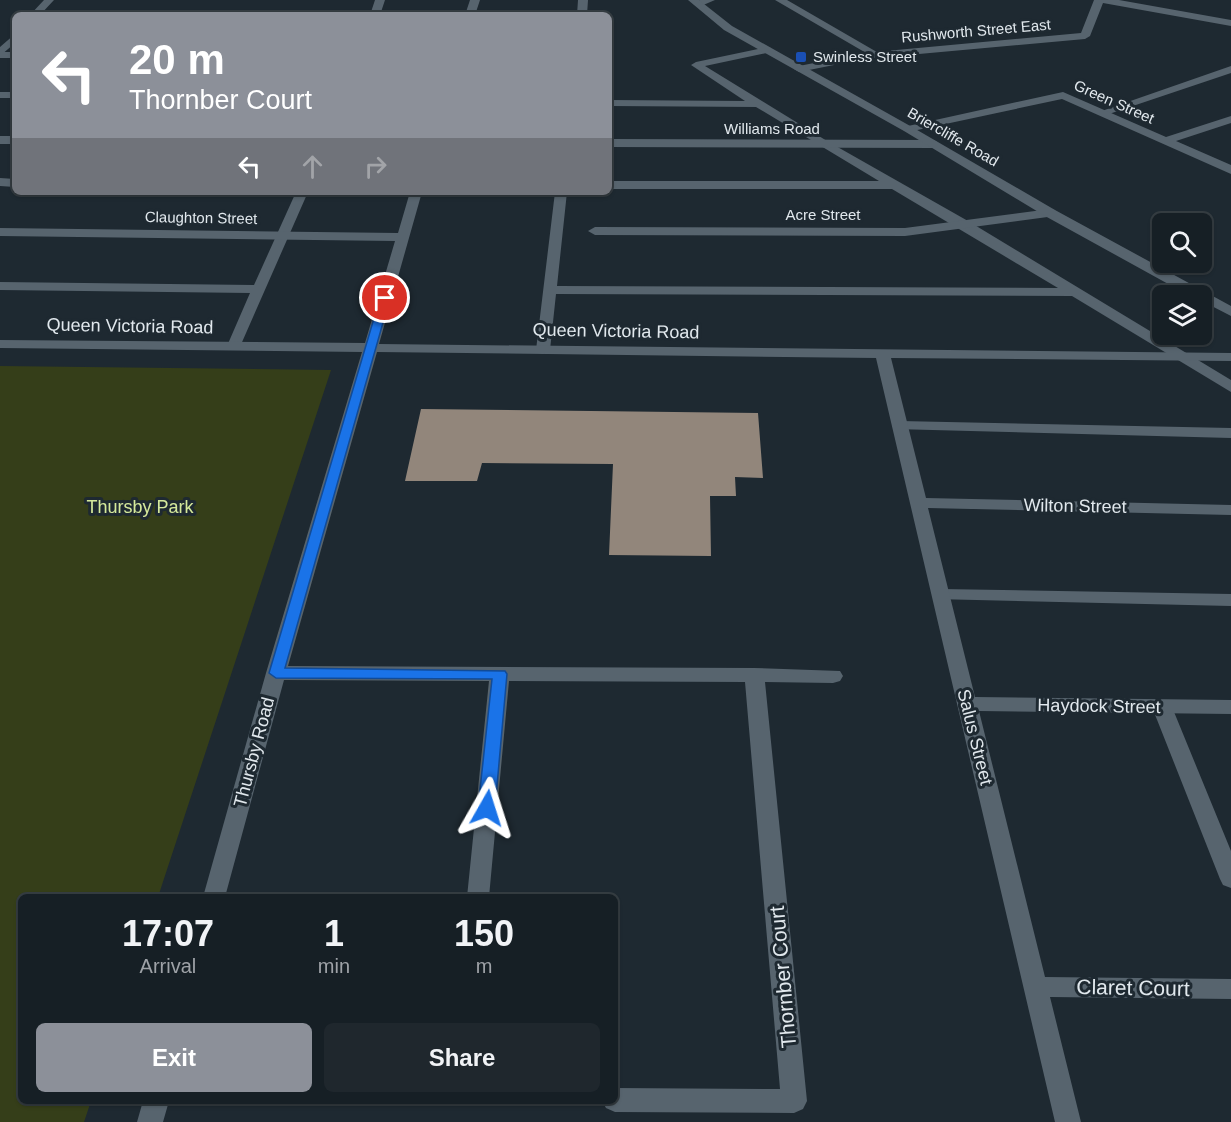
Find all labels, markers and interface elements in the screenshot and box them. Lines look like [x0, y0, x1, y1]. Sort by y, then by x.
street label: Rushworth Street East [900, 15, 1052, 46]
icon: left [30, 36, 108, 114]
text: 20 m [129, 36, 225, 83]
place label: Swinless Street [813, 48, 917, 65]
marker: Swinless Street [794, 50, 808, 64]
street label: Green Street [1072, 76, 1158, 127]
text: Thornber Court [129, 85, 312, 115]
street label: Briercliffe Road [905, 104, 1002, 169]
street label: Williams Road [724, 120, 820, 137]
icon: left [233, 150, 266, 183]
icon: ahead [296, 150, 329, 183]
icon: right [359, 150, 392, 183]
street label: Acre Street [785, 206, 861, 223]
street label: Claughton Street [145, 208, 258, 227]
map controls [1152, 213, 1212, 345]
button: search [1152, 213, 1212, 273]
pin [359, 272, 410, 323]
icon: arrive [368, 281, 401, 314]
button: layers [1152, 285, 1212, 345]
street label: Queen Victoria Road [46, 315, 214, 337]
street label: Queen Victoria Road [532, 320, 700, 342]
street label: Wilton Street [1023, 495, 1127, 517]
park label: Thursby Park [86, 497, 195, 517]
street label: Salus Street [953, 687, 997, 787]
street label: Thursby Road [230, 695, 278, 809]
street label: Haydock Street [1037, 695, 1161, 717]
position arrow [455, 776, 519, 840]
street label: Thornber Court [765, 905, 800, 1049]
text: 17:07 [122, 913, 214, 954]
text: 1 [324, 913, 344, 954]
text: 150 [454, 913, 514, 954]
text: Arrival [140, 955, 196, 977]
text: min [318, 955, 350, 977]
text: m [476, 955, 492, 977]
street label: Claret Court [1076, 975, 1190, 1000]
button: Exit [36, 1023, 312, 1092]
button: Share [324, 1023, 600, 1092]

